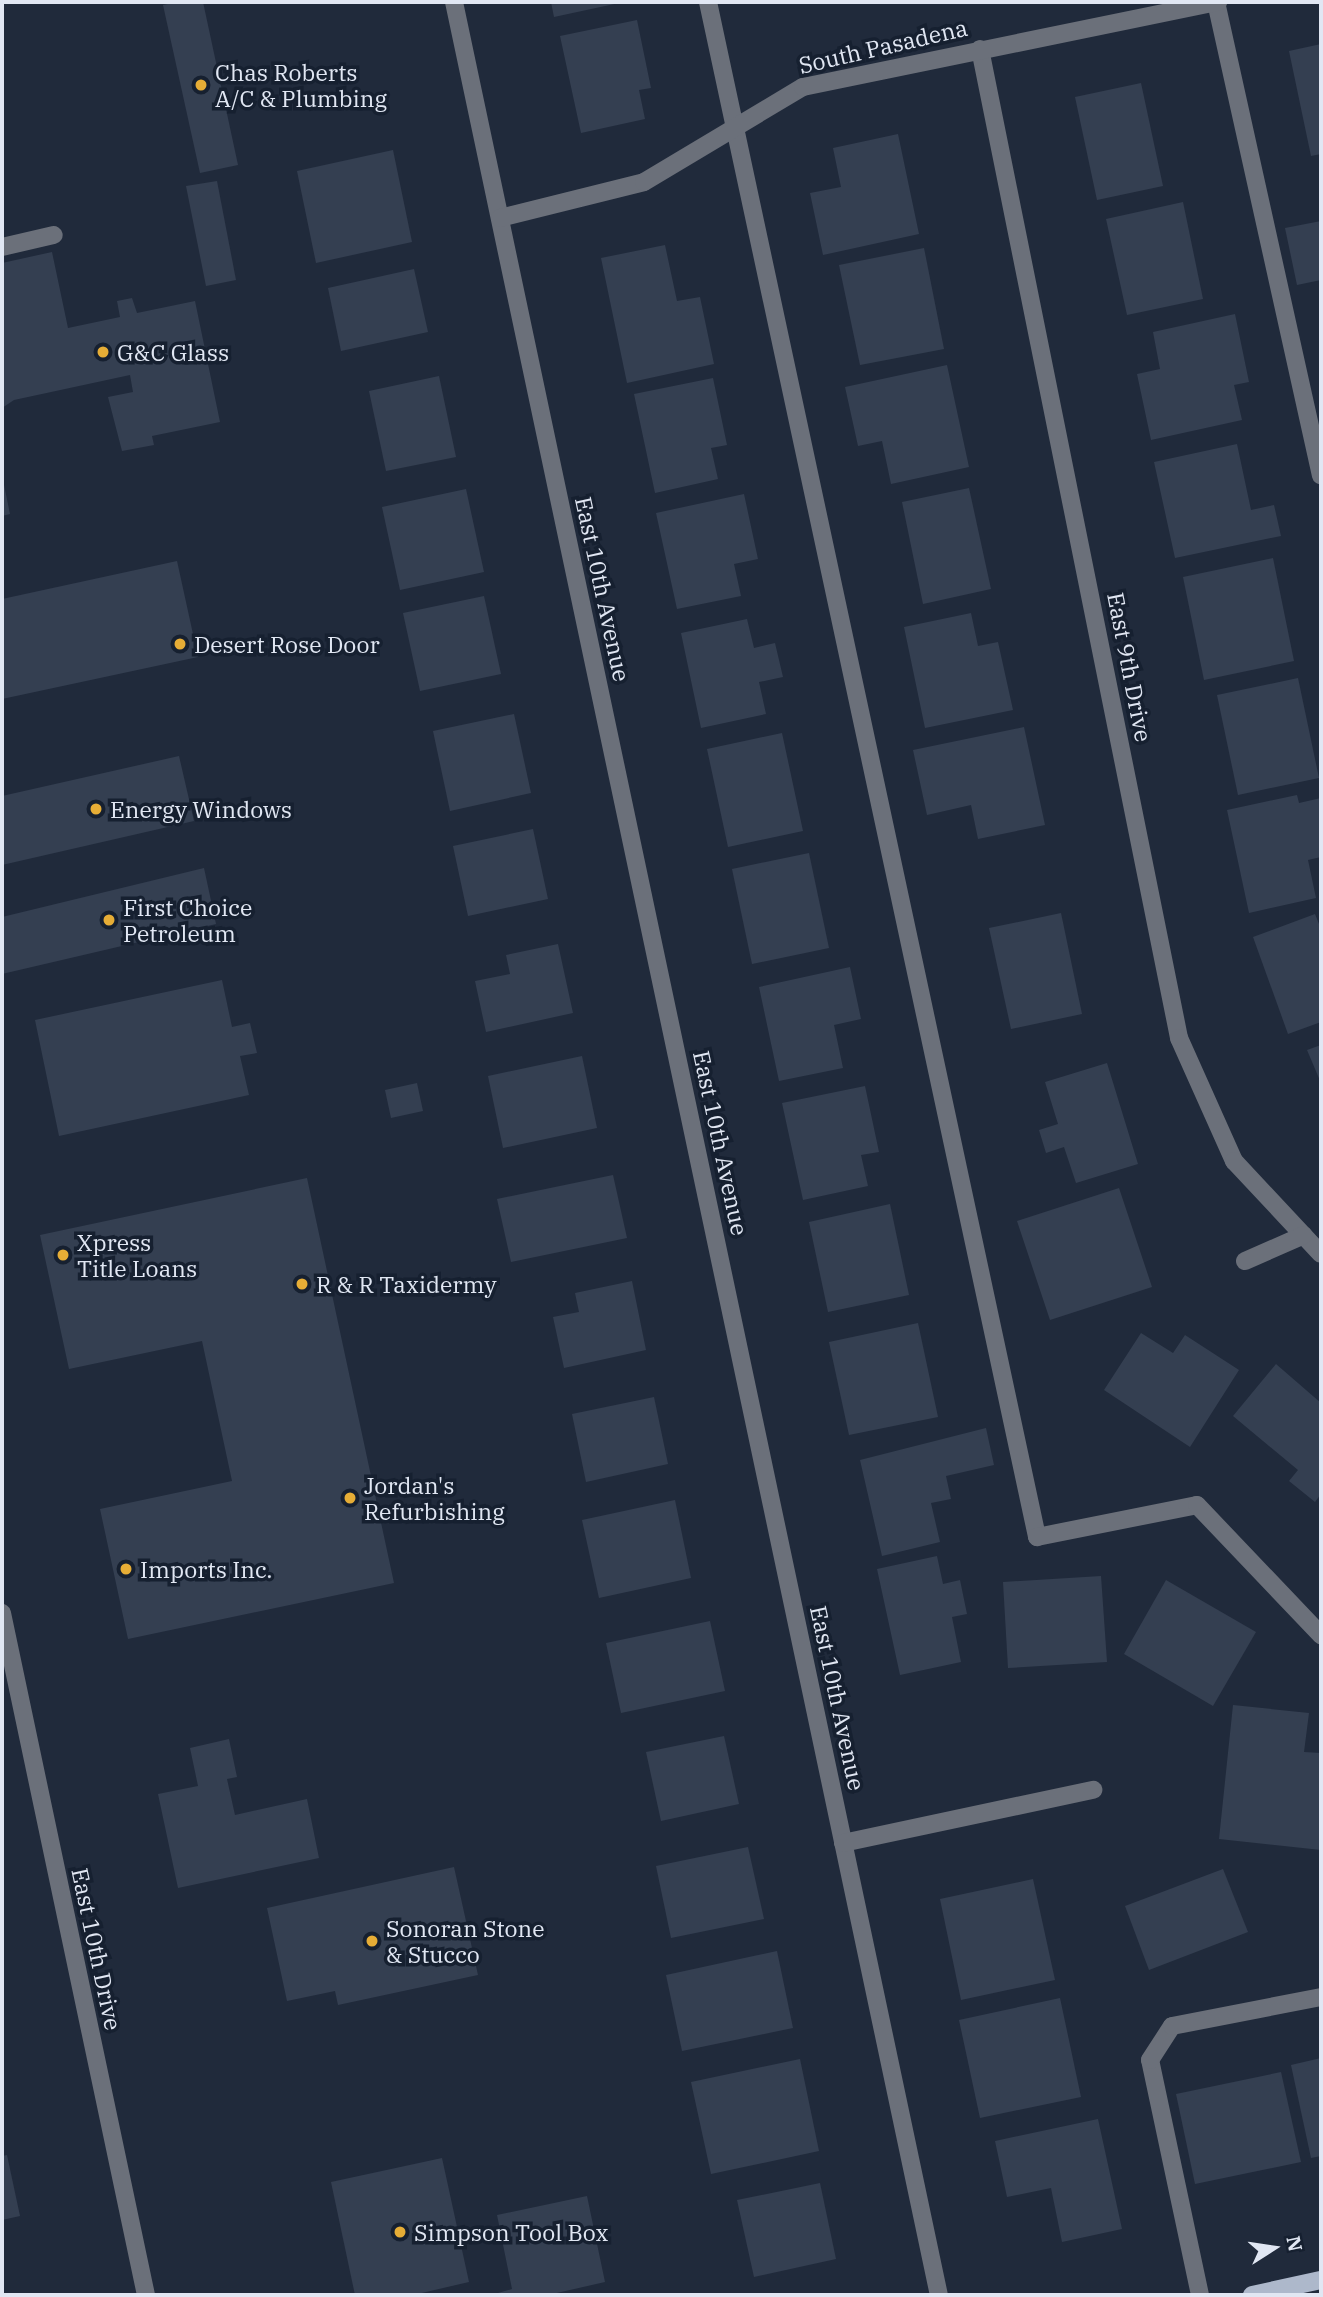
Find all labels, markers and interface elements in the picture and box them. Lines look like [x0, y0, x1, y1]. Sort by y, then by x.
street label: South Pasadena [796, 13, 970, 79]
place label: Chas Roberts A/C & Plumbing [215, 58, 387, 112]
marker: Chas Roberts A/C & Plumbing [193, 77, 209, 93]
place label: G&C Glass [117, 338, 229, 366]
marker: G&C Glass [95, 344, 111, 360]
street label: East 10th Avenue [570, 494, 636, 684]
street label: East 9th Drive [1102, 590, 1158, 744]
place label: Desert Rose Door [194, 630, 380, 658]
marker: Desert Rose Door [172, 636, 188, 652]
place label: Energy Windows [110, 795, 292, 823]
marker: Energy Windows [88, 801, 104, 817]
place label: First Choice Petroleum [123, 893, 252, 947]
marker: First Choice Petroleum [101, 912, 117, 928]
street label: East 10th Avenue [688, 1048, 754, 1238]
place label: Xpress Title Loans [77, 1228, 197, 1282]
marker: Xpress Title Loans [55, 1247, 71, 1263]
place label: R & R Taxidermy [316, 1270, 496, 1298]
marker: R & R Taxidermy [294, 1276, 310, 1292]
place label: Jordan's Refurbishing [364, 1471, 505, 1525]
marker: Jordan's Refurbishing [342, 1490, 358, 1506]
place label: Imports Inc. [140, 1555, 273, 1583]
marker: Imports Inc. [118, 1561, 134, 1577]
street label: East 10th Avenue [805, 1603, 871, 1793]
street label: East 10th Drive [66, 1865, 128, 2033]
place label: Sonoran Stone & Stucco [386, 1914, 545, 1968]
marker: Sonoran Stone & Stucco [364, 1933, 380, 1949]
north arrow [1239, 2213, 1309, 2283]
place label: Simpson Tool Box [414, 2218, 608, 2246]
marker: Simpson Tool Box [392, 2224, 408, 2240]
text: N [1281, 2234, 1308, 2253]

